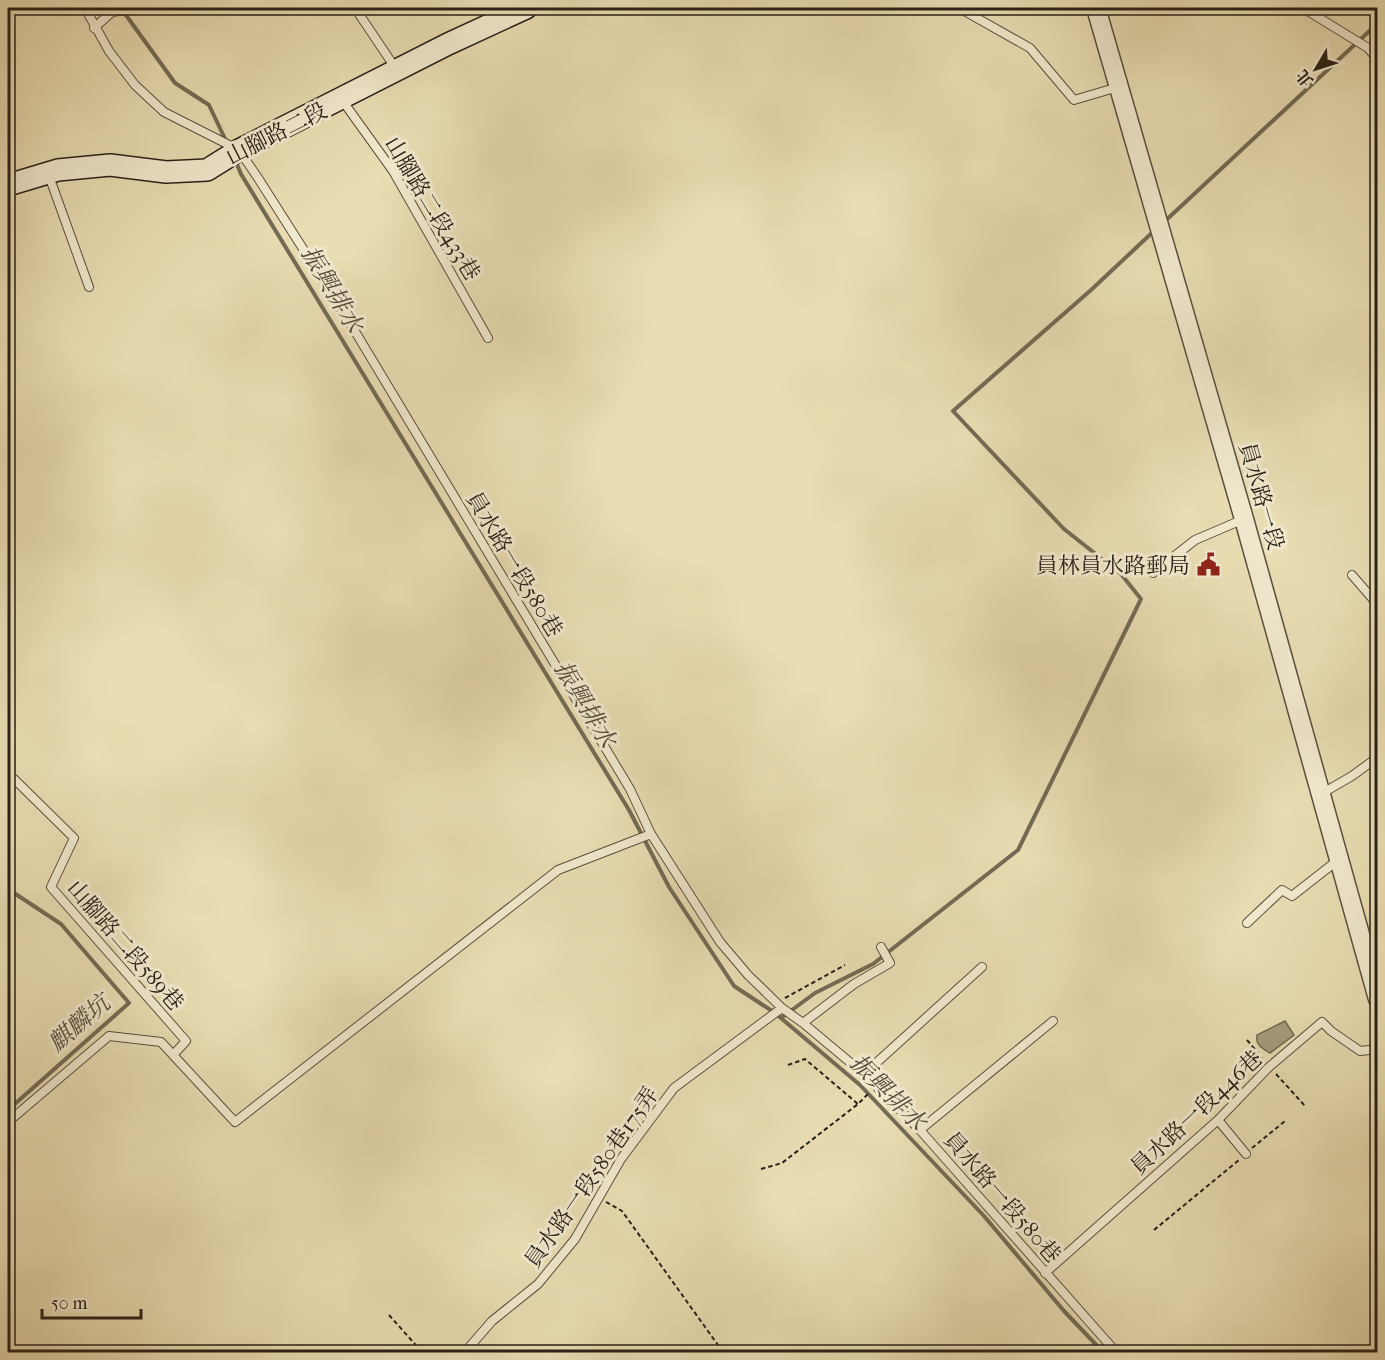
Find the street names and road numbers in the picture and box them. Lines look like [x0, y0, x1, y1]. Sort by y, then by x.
street label: 山腳路二段 [222, 97, 331, 170]
street label: 山腳路二段433巷 [379, 132, 485, 285]
street label: 員水路一段 [1233, 440, 1289, 553]
street label: 員水路一段580巷 [461, 487, 568, 642]
street label: 山腳路二段589巷 [62, 875, 189, 1016]
street label: 員水路一段446巷 [1126, 1045, 1268, 1180]
street label: 員水路一段580巷175弄 [520, 1082, 664, 1273]
street label: 員水路一段580巷 [938, 1127, 1066, 1268]

